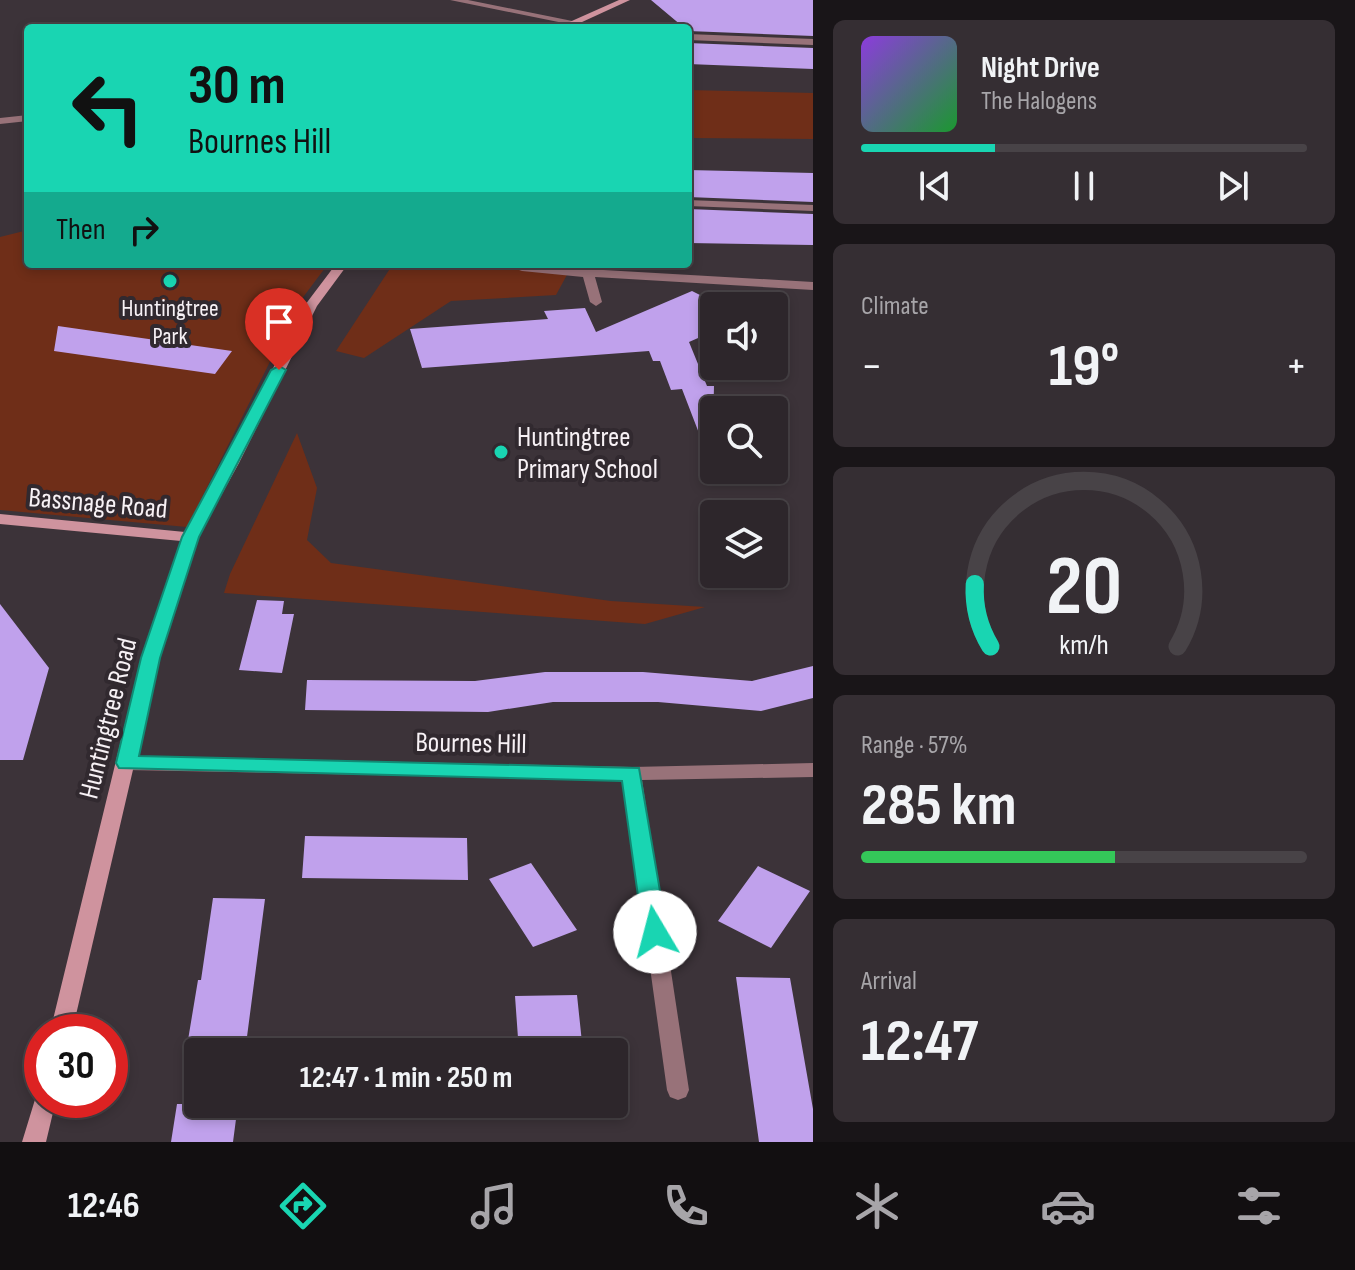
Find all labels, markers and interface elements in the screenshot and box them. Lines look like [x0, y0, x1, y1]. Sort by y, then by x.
text: Night Drive [981, 50, 1100, 86]
text: 30 m [188, 53, 286, 120]
icon: left [56, 56, 160, 160]
text: The Halogens [981, 86, 1097, 117]
text: Bournes Hill [188, 121, 331, 164]
icon: previous [913, 164, 957, 208]
icon: pause [1062, 164, 1106, 208]
icon: next [1211, 164, 1255, 208]
icon: right [122, 208, 166, 252]
text: Then [56, 212, 106, 248]
marker: Huntingtree Park [161, 272, 179, 290]
pin [245, 288, 313, 370]
text: Climate [861, 291, 929, 322]
map controls [700, 292, 788, 588]
button: sound [700, 292, 788, 380]
place label: Huntingtree Park [121, 294, 219, 351]
icon: arrive [257, 300, 301, 344]
text: 19° [1049, 331, 1119, 403]
text: − [861, 340, 883, 393]
text: + [1285, 340, 1307, 393]
button: search [700, 396, 788, 484]
place label: Huntingtree Primary School [517, 421, 658, 486]
marker: Huntingtree Primary School [492, 443, 510, 461]
street label: Bassnage Road [27, 481, 169, 526]
button: layers [700, 500, 788, 588]
text: 20 [1046, 538, 1122, 638]
text: km/h [1059, 628, 1109, 663]
street label: Huntingtree Road [73, 634, 144, 802]
street label: Bournes Hill [415, 726, 527, 761]
text: Range · 57% [861, 730, 968, 761]
text: 285 km [861, 770, 1016, 842]
position arrow [613, 890, 697, 974]
text: Arrival [861, 966, 917, 997]
text: 12:47 [861, 1006, 978, 1078]
speed limit sign: 30 [24, 1014, 128, 1118]
text: 12:47 · 1 min · 250 m [300, 1060, 512, 1096]
icon: directions [275, 1178, 331, 1234]
icon: music [466, 1178, 522, 1234]
icon: phone [658, 1178, 714, 1234]
icon: climate [849, 1178, 905, 1234]
icon: car [1040, 1178, 1096, 1234]
icon: filters [1231, 1178, 1287, 1234]
text: 12:46 [68, 1185, 140, 1228]

